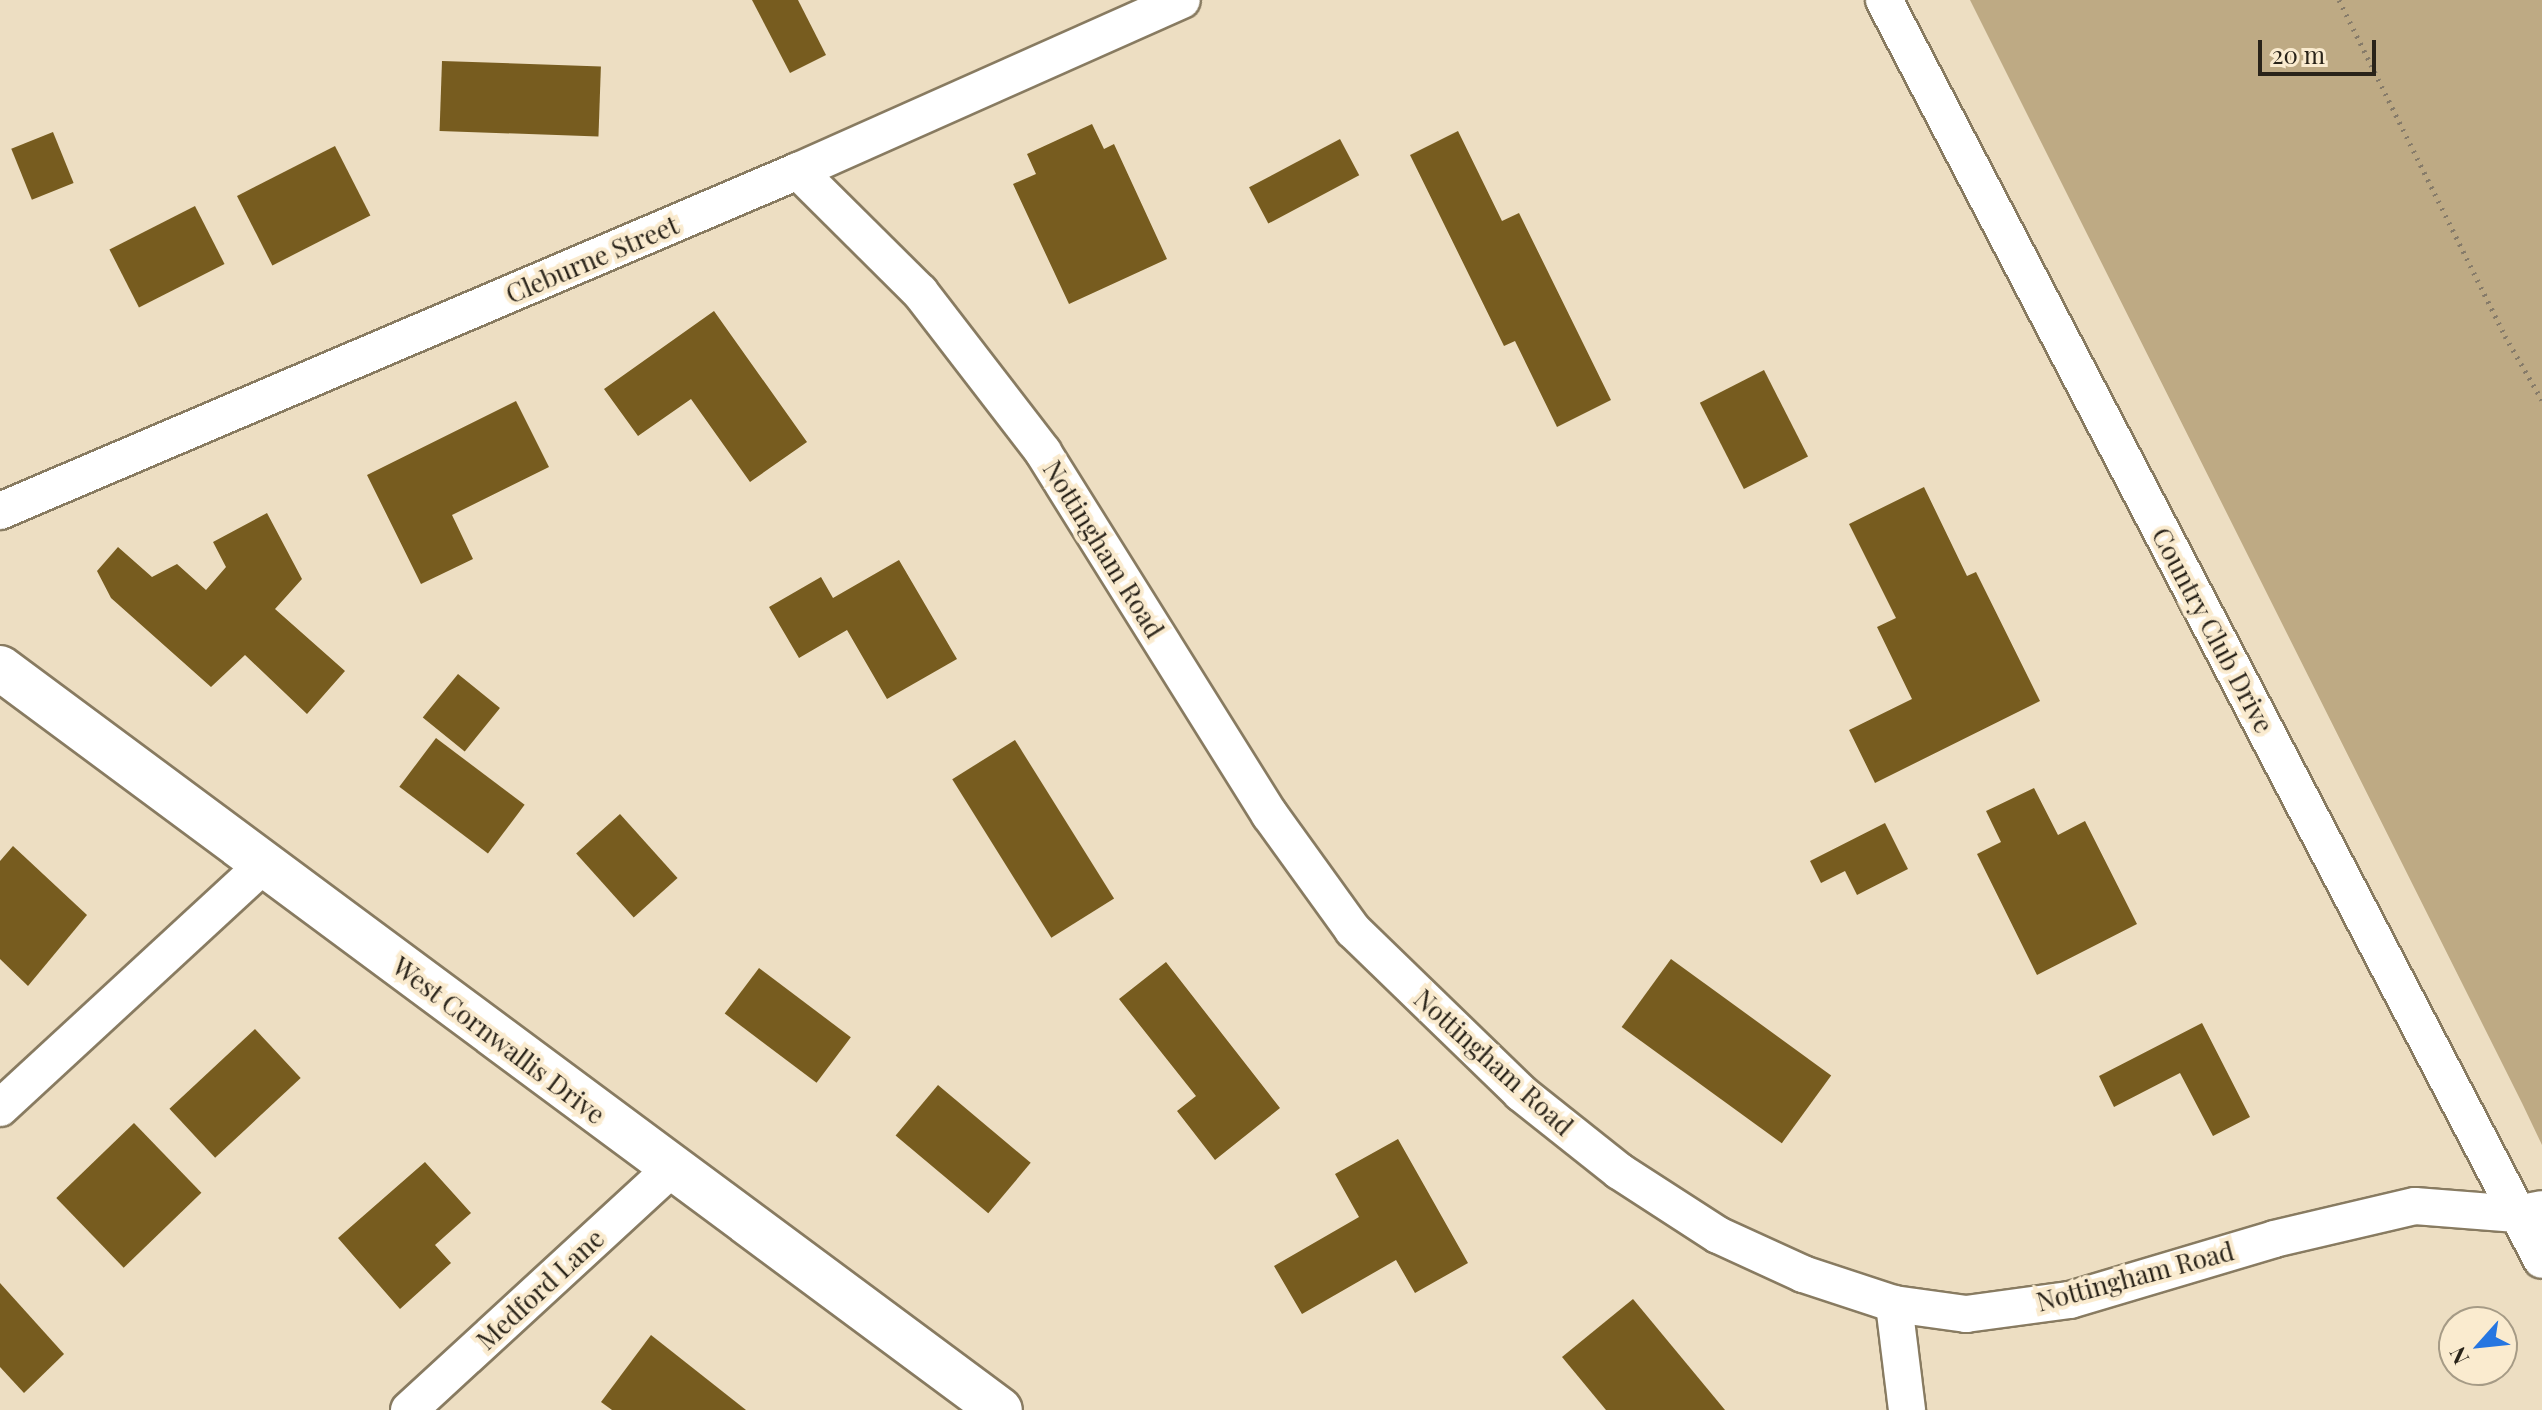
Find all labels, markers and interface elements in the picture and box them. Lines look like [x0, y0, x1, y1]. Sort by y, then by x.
scale bar [2262, 24, 2380, 74]
text: 20 m [2272, 38, 2325, 70]
street label: Cleburne Street [501, 209, 683, 309]
street label: Nottingham Road [1037, 455, 1171, 643]
street label: Country Club Drive [2146, 522, 2280, 738]
street label: West Cornwallis Drive [387, 950, 611, 1130]
street label: Nottingham Road [1408, 982, 1580, 1142]
street label: Medford Lane [470, 1222, 610, 1356]
street label: Nottingham Road [2033, 1235, 2237, 1317]
north arrow [2438, 1306, 2518, 1386]
text: N [2441, 1342, 2475, 1370]

